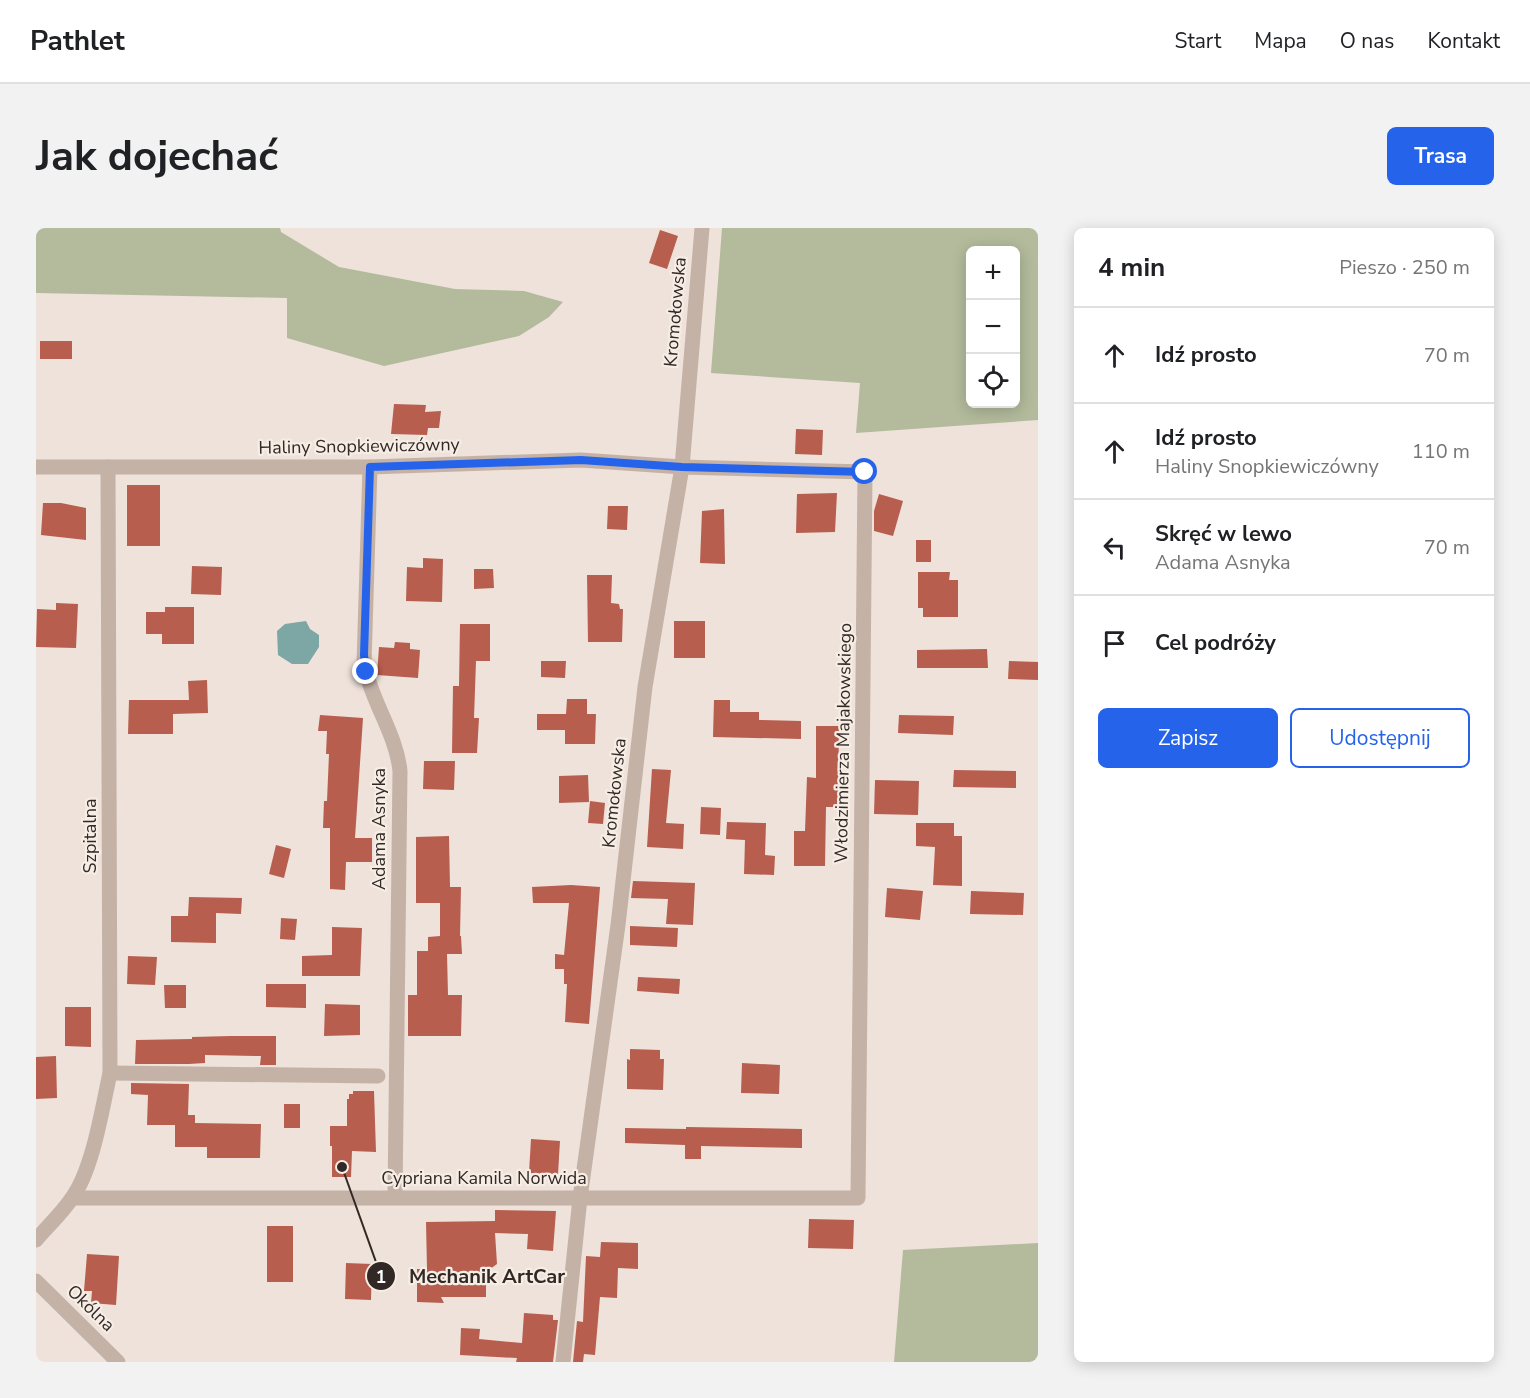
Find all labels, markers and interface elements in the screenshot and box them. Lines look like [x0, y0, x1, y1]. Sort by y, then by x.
text: Pathlet [30, 22, 125, 60]
text: Start [1175, 27, 1221, 55]
text: Mapa [1254, 27, 1307, 55]
text: O nas [1340, 27, 1394, 55]
text: Kontakt [1427, 27, 1500, 55]
button: Trasa [1387, 127, 1494, 185]
text: Jak dojechać [36, 128, 278, 185]
map controls [966, 246, 1020, 408]
button: + [966, 246, 1020, 300]
text: 4 min [1098, 250, 1165, 285]
text: Pieszo · 250 m [1339, 254, 1470, 281]
street label: Kromołowska [658, 256, 692, 368]
button: − [966, 300, 1020, 354]
icon: ahead [1098, 339, 1131, 372]
text: Idź prosto [1155, 340, 1257, 370]
text: 70 m [1424, 342, 1470, 369]
button: locate [966, 354, 1020, 408]
text: Idź prosto [1155, 423, 1257, 453]
street label: Haliny Snopkiewiczówny [258, 432, 461, 460]
icon: ahead [1098, 435, 1131, 468]
text: 110 m [1412, 438, 1470, 465]
text: Haliny Snopkiewiczówny [1155, 453, 1379, 480]
route start [851, 458, 877, 484]
text: Skręć w lewo [1155, 519, 1292, 549]
icon: left [1098, 531, 1131, 564]
text: 70 m [1424, 534, 1470, 561]
text: Adama Asnyka [1155, 549, 1291, 576]
street label: Włodzimierza Majakowskiego [829, 623, 857, 863]
icon: arrive [1098, 627, 1131, 660]
text: Cel podróży [1155, 628, 1276, 658]
route end [352, 658, 378, 684]
button: Zapisz [1098, 708, 1278, 768]
button: Udostępnij [1290, 708, 1470, 768]
street label: Kromołowska [596, 737, 632, 849]
street label: Adama Asnyka [367, 768, 391, 890]
street label: Szpitalna [78, 799, 102, 874]
street label: Cypriana Kamila Norwida [381, 1166, 587, 1190]
callout: Mechanik ArtCar [366, 1257, 577, 1295]
text: Mechanik ArtCar [409, 1263, 565, 1290]
text: 1 [376, 1265, 386, 1289]
street label: Okólna [62, 1279, 120, 1337]

